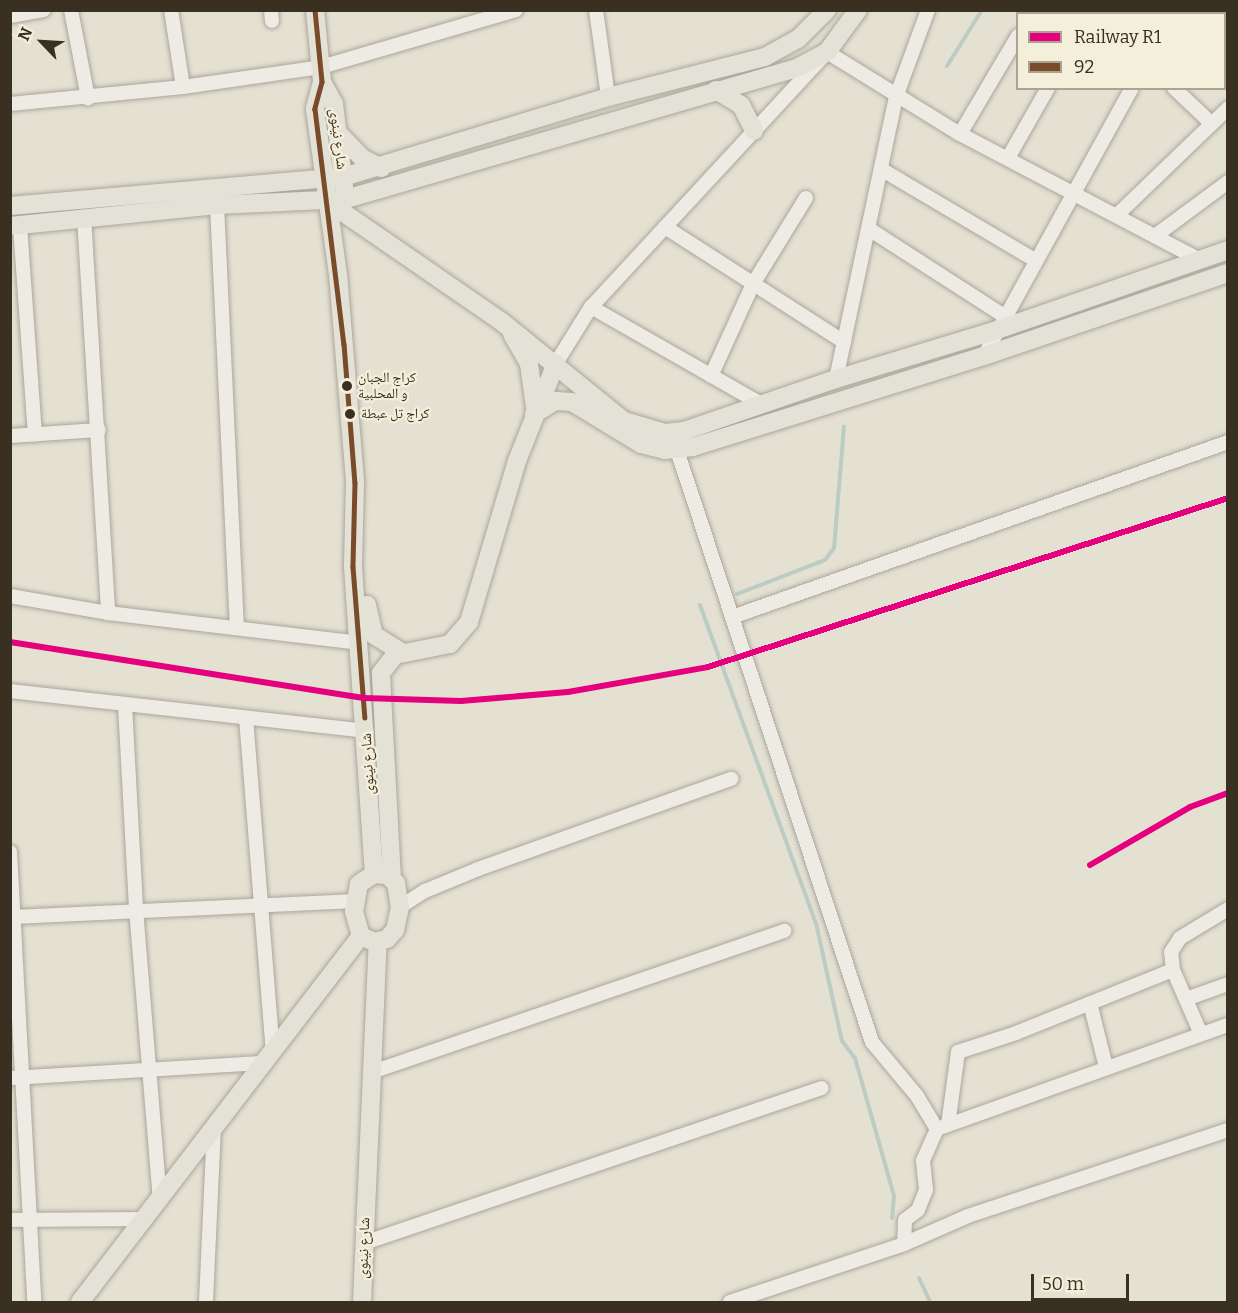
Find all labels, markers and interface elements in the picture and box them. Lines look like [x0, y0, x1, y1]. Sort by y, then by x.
north arrow [12, 12, 72, 72]
legend [1016, 12, 1226, 90]
text: N [14, 25, 36, 44]
text: Railway R1 [1074, 26, 1161, 48]
text: 92 [1074, 56, 1094, 78]
street label: شارع نينوى [325, 107, 351, 171]
place label: كراج الجبان و المحلبية [358, 370, 416, 402]
marker: كراج الجبان و المحلبية [341, 380, 353, 392]
place label: كراج تل عبطة [361, 406, 430, 422]
marker: كراج تل عبطة [344, 408, 356, 420]
street label: شارع نينوى [357, 733, 379, 795]
street label: شارع نينوى [354, 1217, 374, 1279]
scale bar [1034, 1262, 1132, 1300]
text: 50 m [1042, 1273, 1084, 1295]

